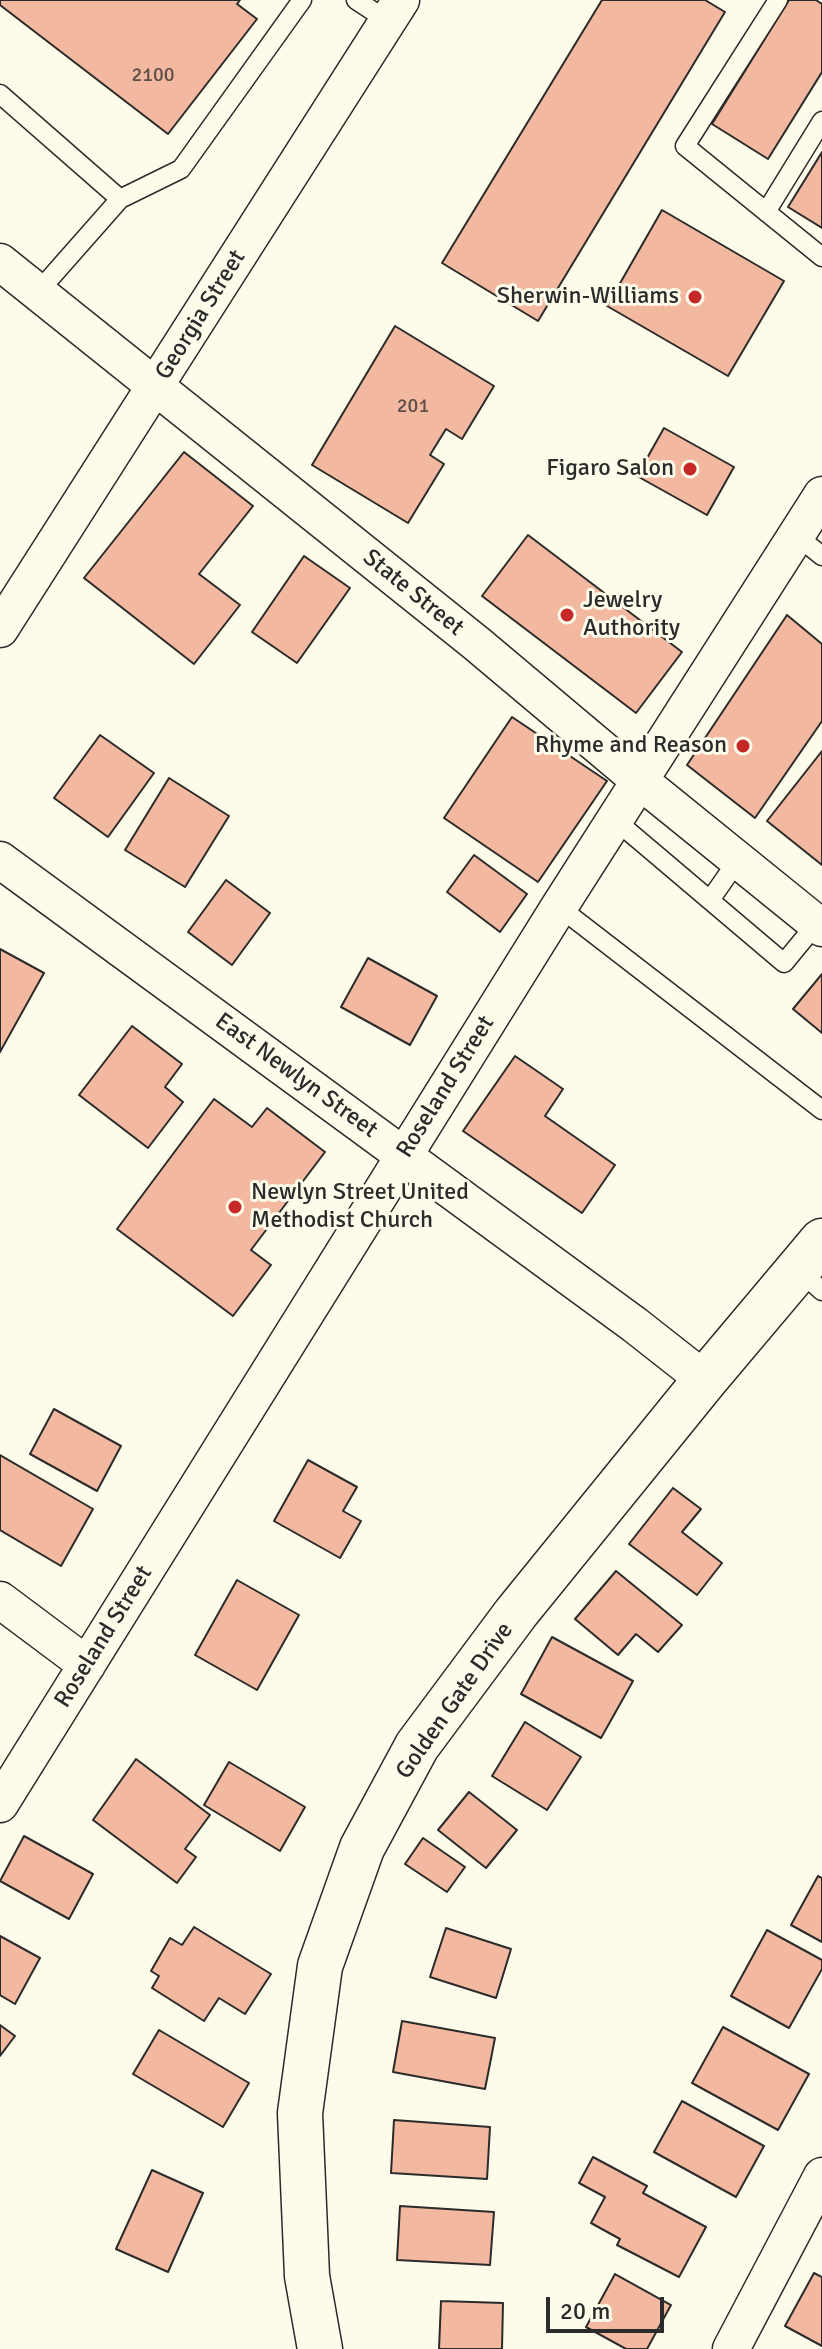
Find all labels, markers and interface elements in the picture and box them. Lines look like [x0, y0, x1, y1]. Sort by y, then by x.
house number: 2100 [131, 64, 175, 88]
street label: Georgia Street [150, 245, 252, 385]
place label: Sherwin-Williams [497, 283, 679, 311]
marker: Sherwin-Williams [686, 288, 704, 306]
house number: 201 [397, 395, 429, 419]
place label: Figaro Salon [546, 455, 674, 483]
marker: Figaro Salon [681, 460, 699, 478]
street label: State Street [357, 544, 469, 642]
place label: Jewelry Authority [583, 587, 680, 643]
marker: Jewelry Authority [558, 606, 576, 624]
place label: Rhyme and Reason [535, 732, 727, 760]
marker: Rhyme and Reason [734, 737, 752, 755]
street label: East Newlyn Street [209, 1007, 383, 1145]
street label: Roseland Street [391, 1011, 501, 1163]
place label: Newlyn Street United Methodist Church [251, 1179, 469, 1235]
marker: Newlyn Street United Methodist Church [226, 1198, 244, 1216]
street label: Roseland Street [49, 1561, 159, 1713]
street label: Golden Gate Drive [390, 1617, 520, 1785]
scale bar [550, 2281, 668, 2331]
text: 20 m [560, 2296, 610, 2326]

